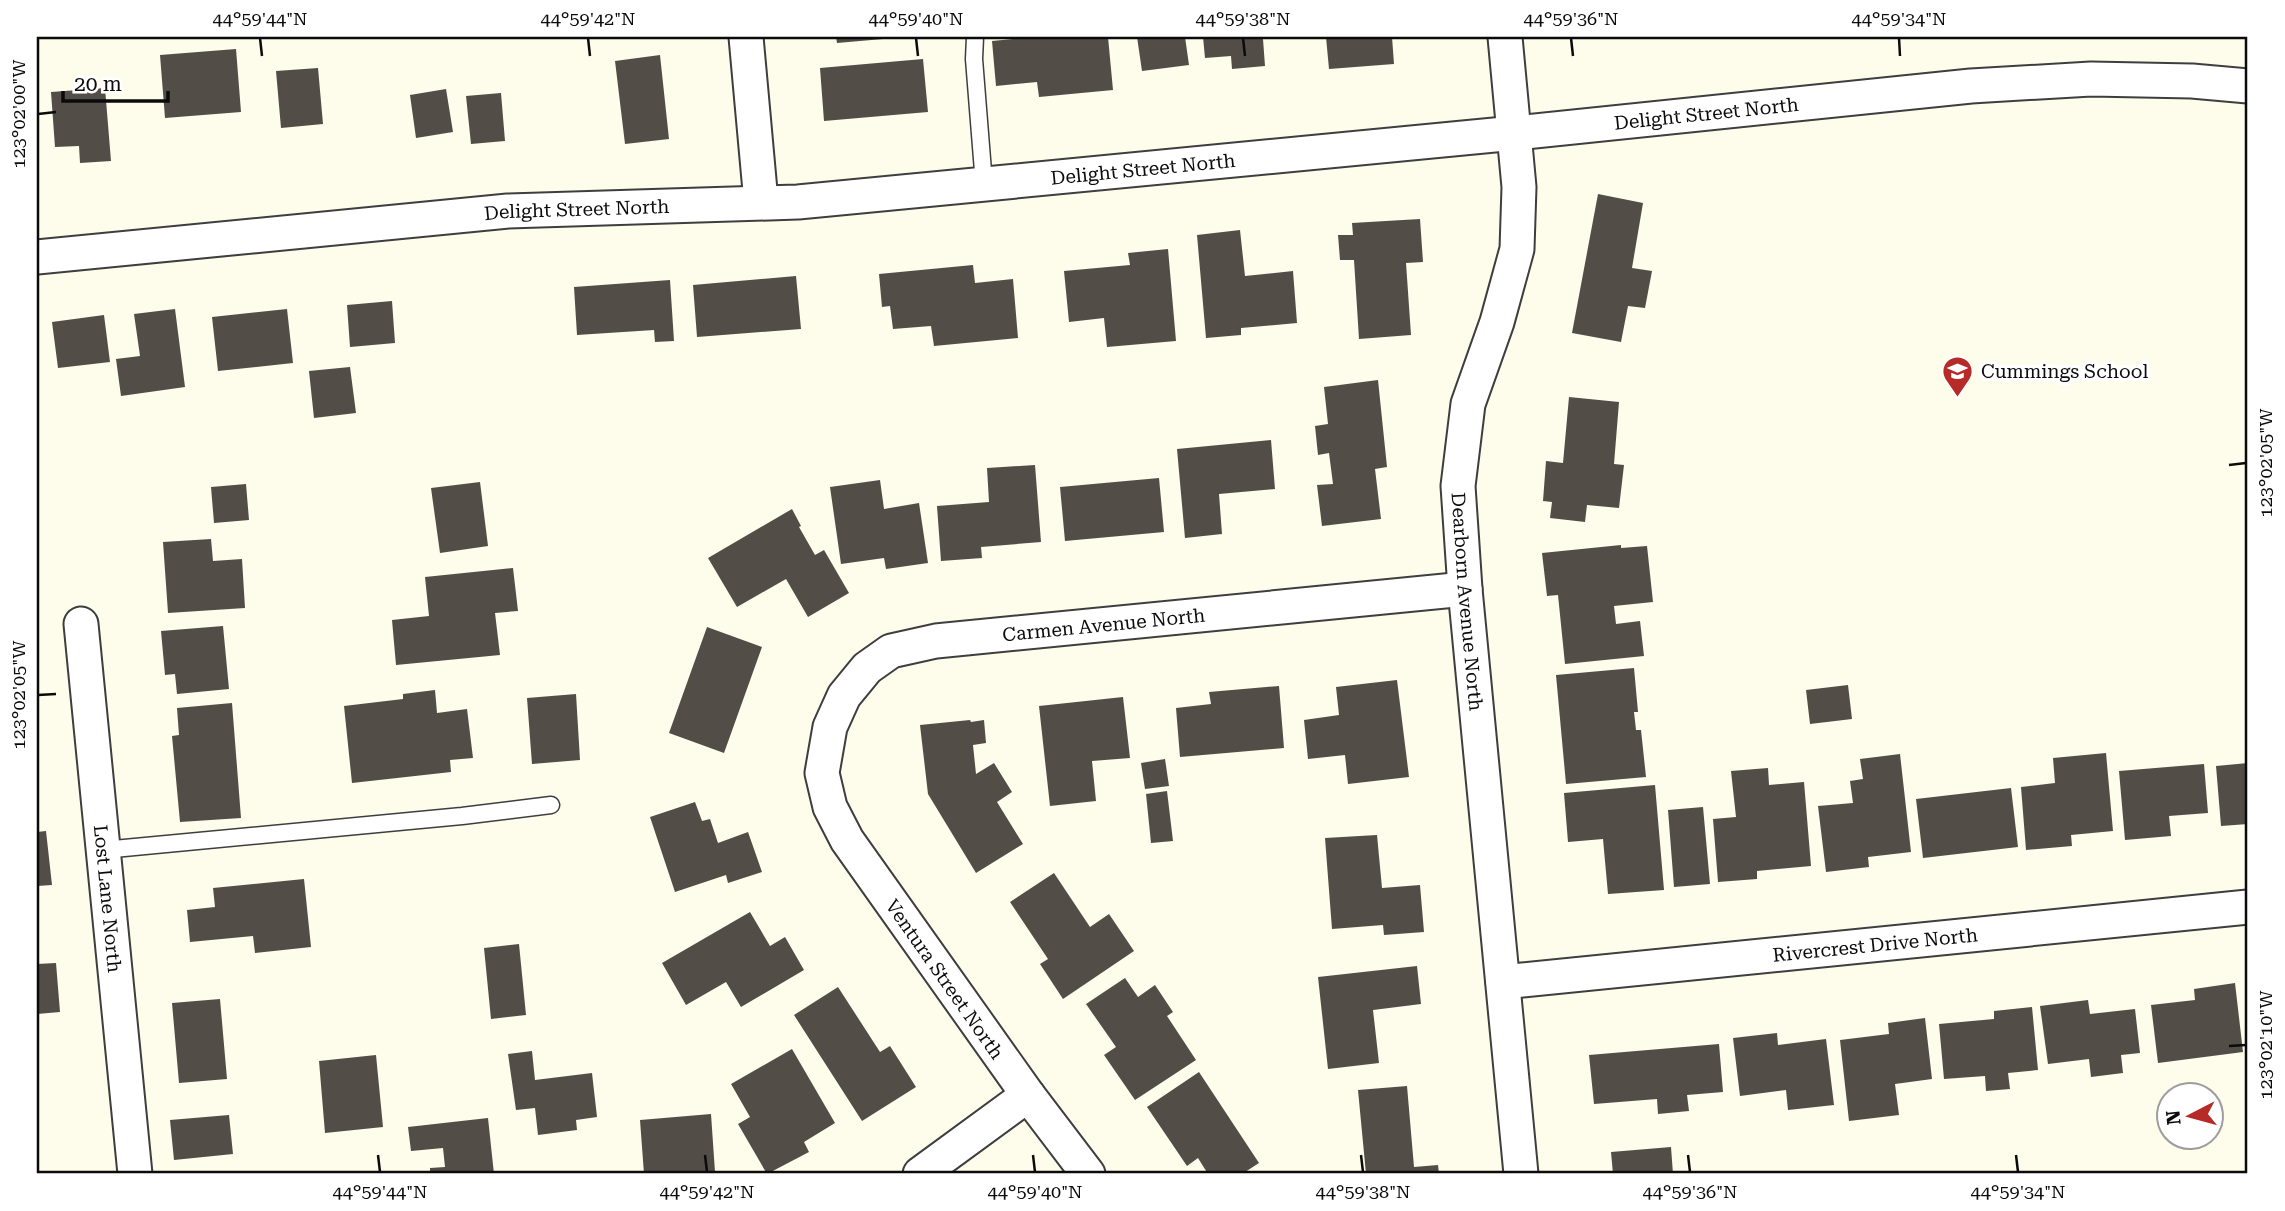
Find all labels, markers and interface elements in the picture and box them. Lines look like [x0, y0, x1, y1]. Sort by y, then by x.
text: 44°59'44"N [213, 8, 307, 29]
text: 44°59'42"N [541, 8, 635, 29]
text: 44°59'40"N [869, 8, 963, 29]
text: 44°59'38"N [1196, 8, 1290, 29]
text: 44°59'36"N [1524, 8, 1618, 29]
text: 44°59'34"N [1852, 8, 1946, 29]
text: 123°02'00"W [8, 59, 29, 168]
scale bar [63, 60, 168, 104]
text: 20 m [74, 72, 122, 96]
street label: Delight Street North [1613, 93, 1800, 135]
street label: Delight Street North [1050, 149, 1236, 190]
street label: Delight Street North [483, 195, 670, 225]
school or university icon: Cummings School [1941, 354, 1975, 398]
place label: Cummings School [1981, 360, 2148, 383]
text: 123°02'05"W [2255, 408, 2276, 517]
street label: Dearborn Avenue North [1446, 492, 1488, 712]
street label: Carmen Avenue North [1001, 604, 1206, 646]
text: 123°02'05"W [8, 640, 29, 749]
street label: Lost Lane North [89, 824, 126, 974]
street label: Ventura Street North [881, 895, 1009, 1064]
street label: Rivercrest Drive North [1771, 923, 1979, 967]
text: 123°02'10"W [2255, 990, 2276, 1099]
north arrow [2156, 1082, 2226, 1152]
text: N [2161, 1109, 2186, 1126]
text: 44°59'44"N [333, 1181, 427, 1202]
text: 44°59'42"N [660, 1181, 754, 1202]
text: 44°59'40"N [988, 1181, 1082, 1202]
text: 44°59'38"N [1316, 1181, 1410, 1202]
text: 44°59'36"N [1643, 1181, 1737, 1202]
text: 44°59'34"N [1971, 1181, 2065, 1202]

